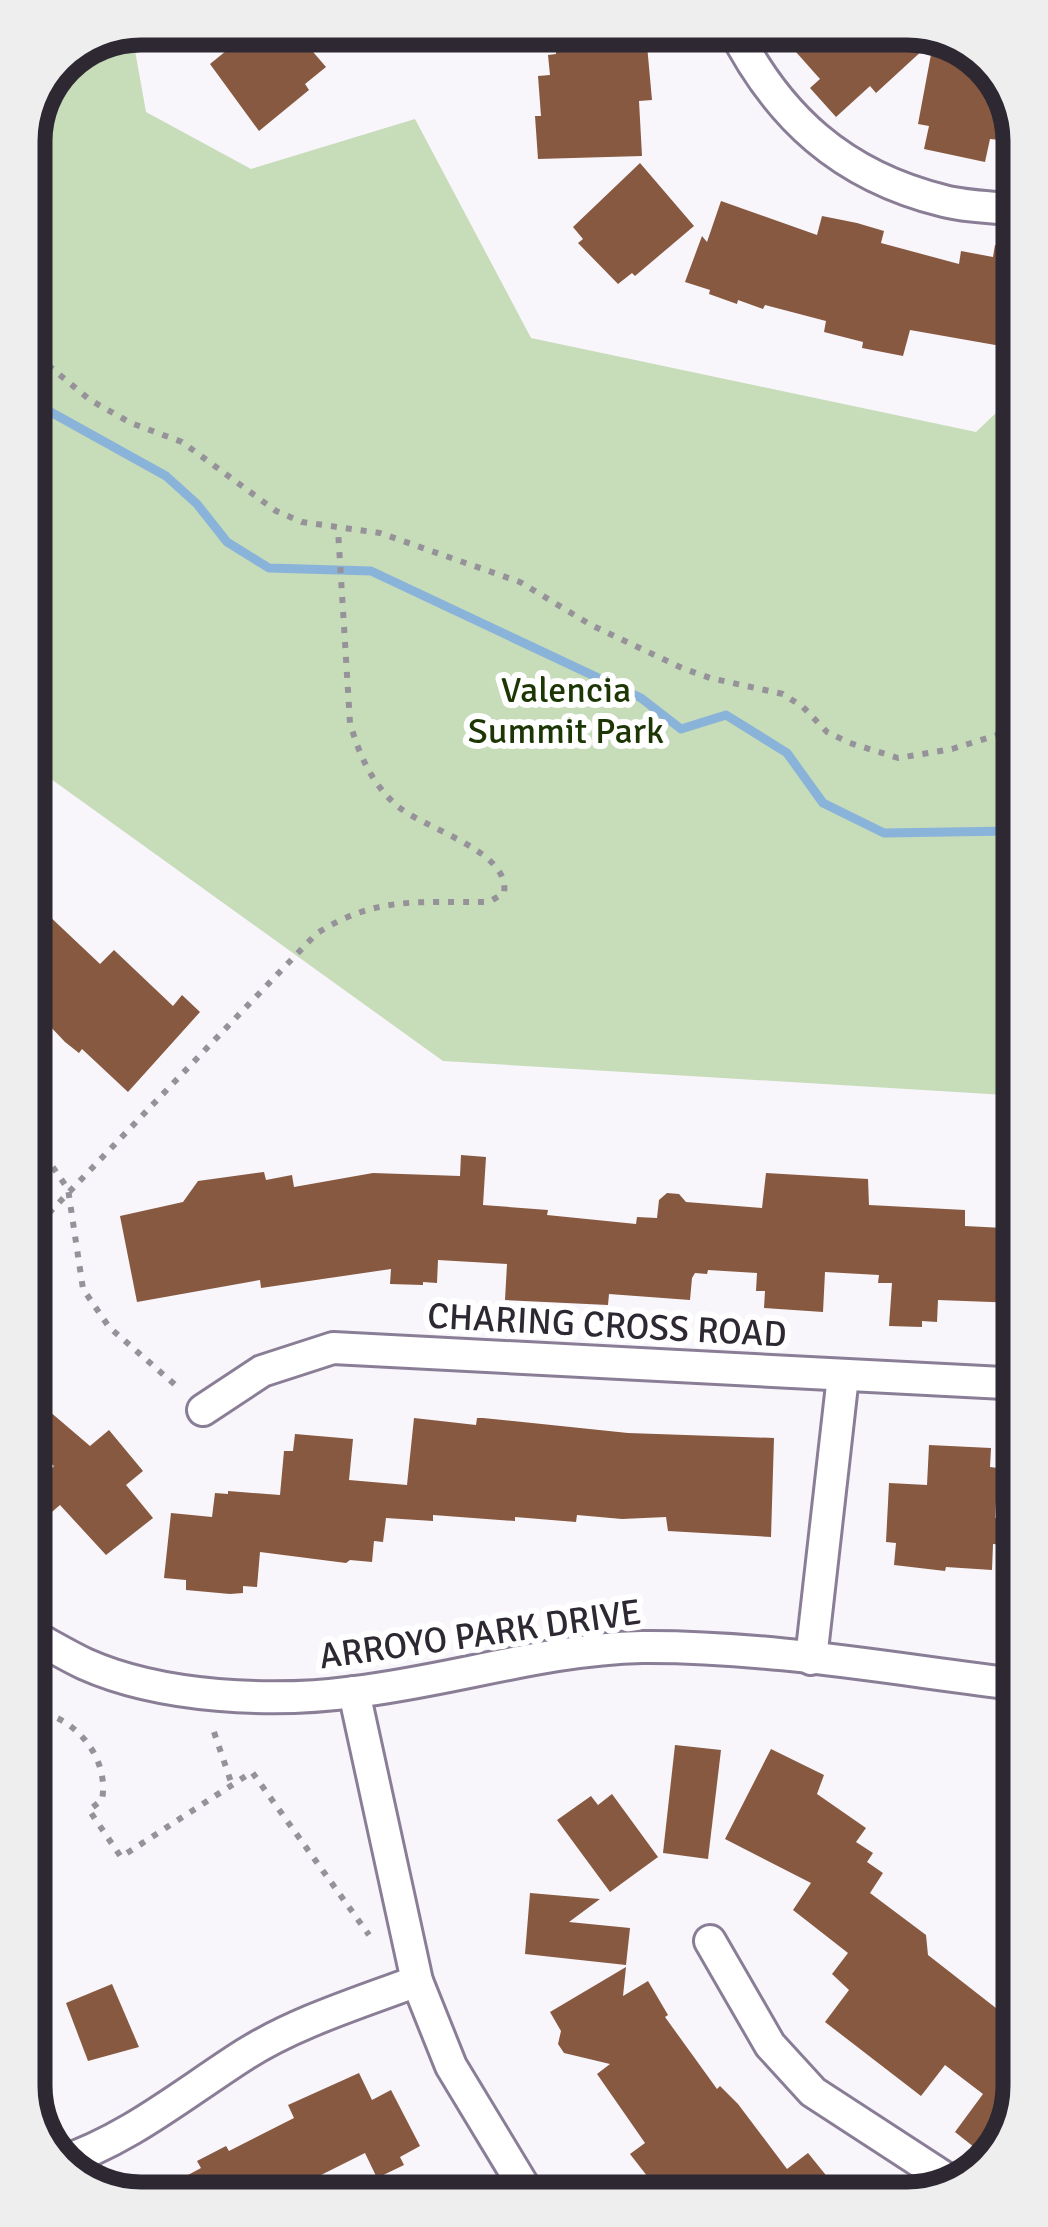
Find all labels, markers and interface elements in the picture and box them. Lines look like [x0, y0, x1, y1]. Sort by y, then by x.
park label: Valencia Summit Park [468, 668, 664, 754]
street label: CHARING CROSS ROAD [426, 1294, 788, 1357]
street label: ARROYO PARK DRIVE [316, 1590, 644, 1679]

